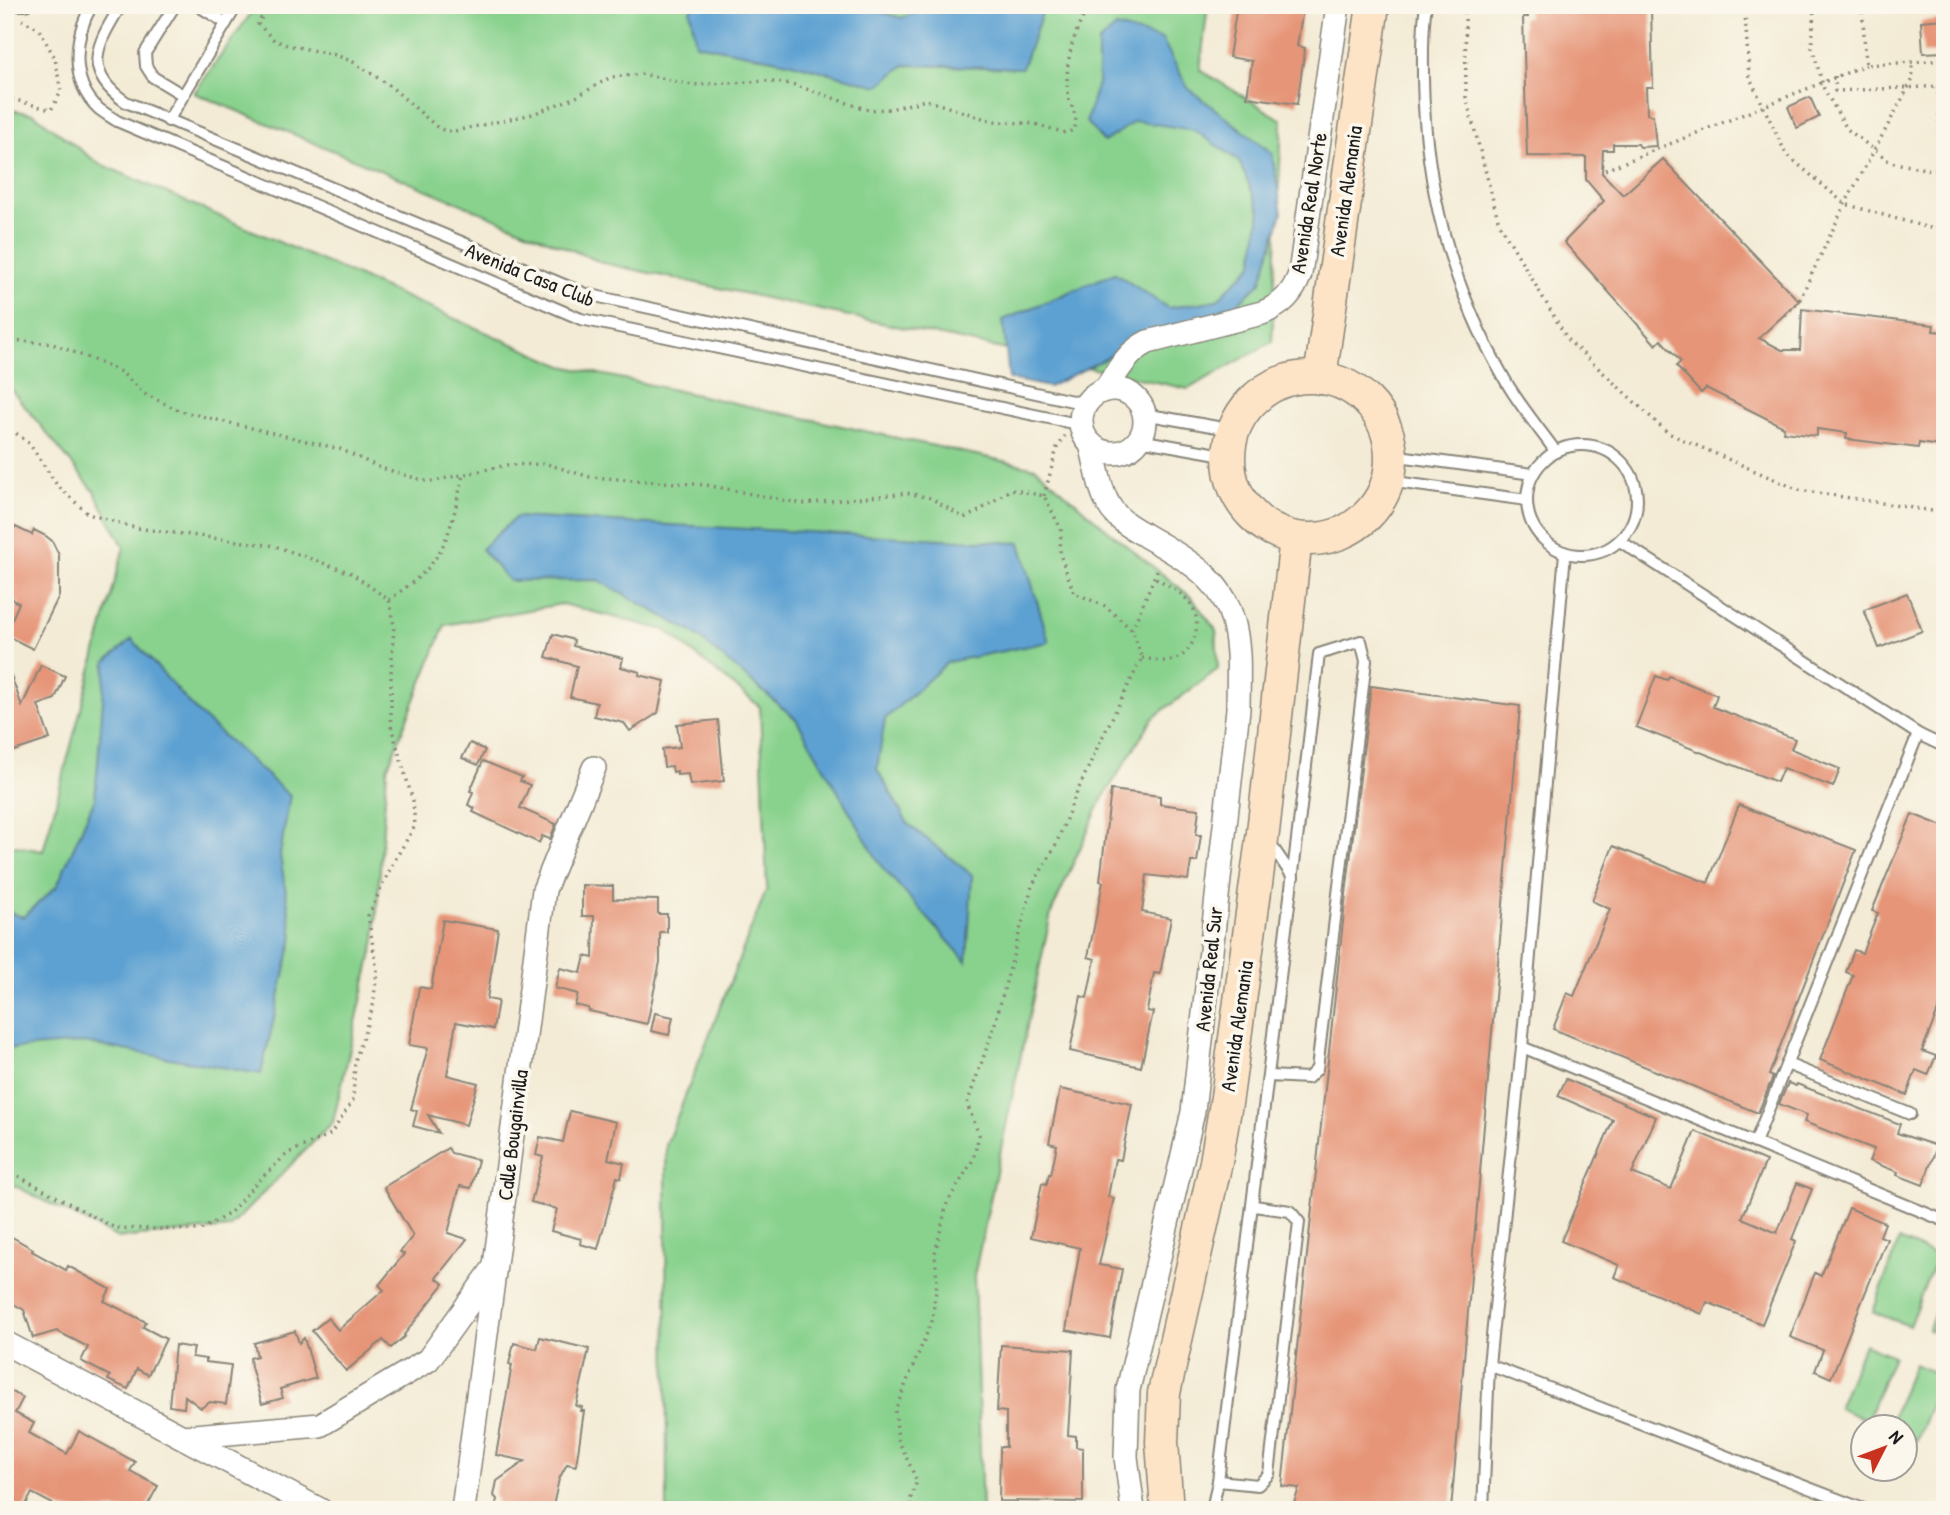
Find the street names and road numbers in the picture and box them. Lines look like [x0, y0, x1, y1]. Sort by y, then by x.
street label: Avenida Alemania [1322, 124, 1369, 258]
street label: Avenida Real Norte [1283, 130, 1334, 275]
street label: Avenida Casa Club [461, 235, 599, 314]
street label: Avenida Real Sur [1188, 905, 1229, 1033]
street label: Avenida Alemania [1213, 959, 1260, 1093]
street label: Calle Bougainvilla [490, 1068, 535, 1202]

